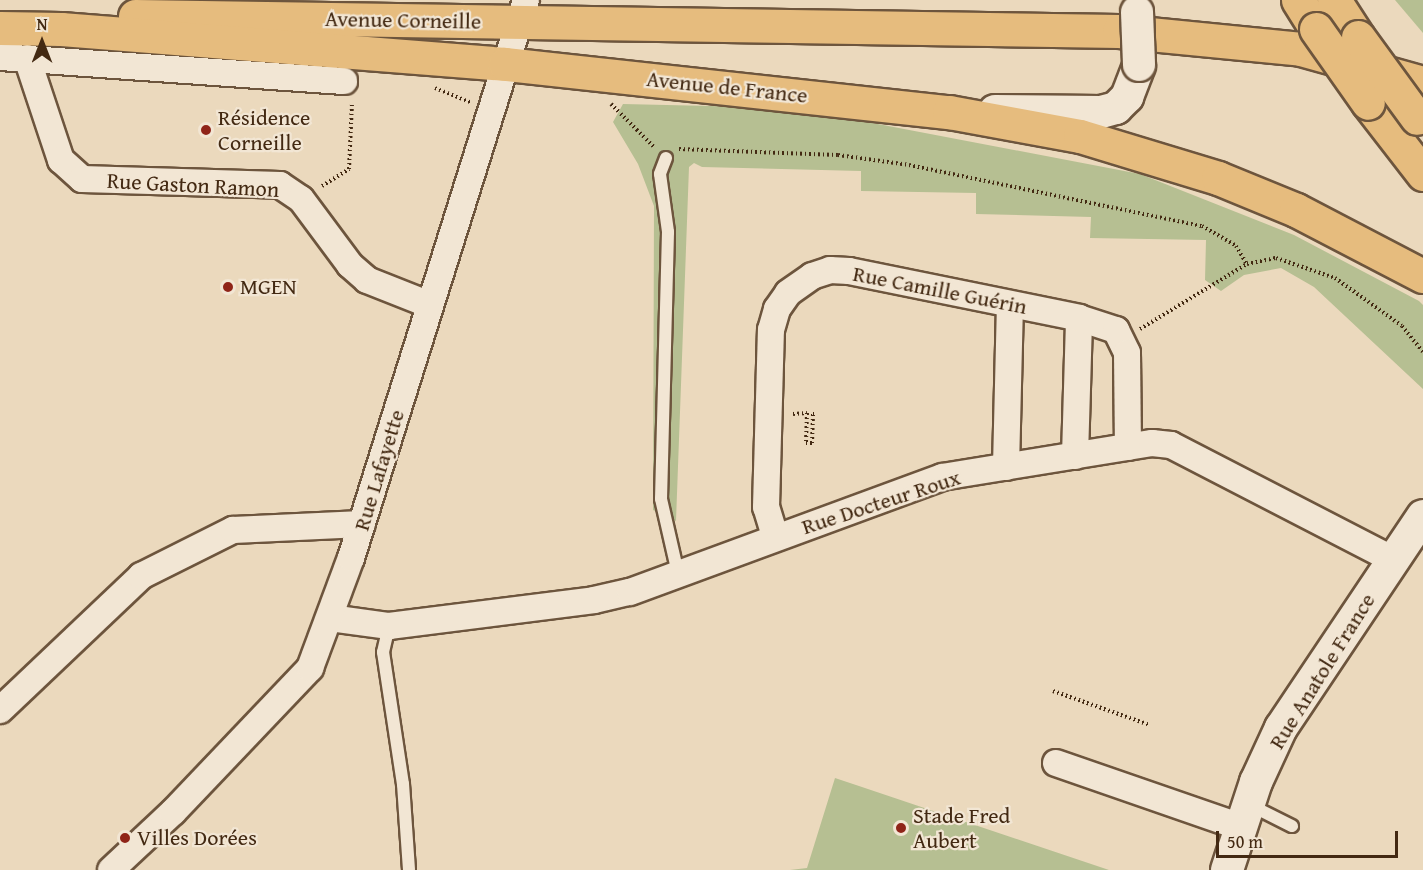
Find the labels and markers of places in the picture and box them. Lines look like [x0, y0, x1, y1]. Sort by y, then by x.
place label: Résidence Corneille [218, 104, 310, 156]
marker: Résidence Corneille [199, 123, 213, 137]
place label: MGEN [240, 274, 297, 300]
marker: MGEN [221, 280, 235, 294]
place label: Stade Fred Aubert [913, 802, 1010, 854]
marker: Stade Fred Aubert [894, 821, 908, 835]
place label: Villes Dorées [137, 825, 257, 851]
marker: Villes Dorées [118, 831, 132, 845]

